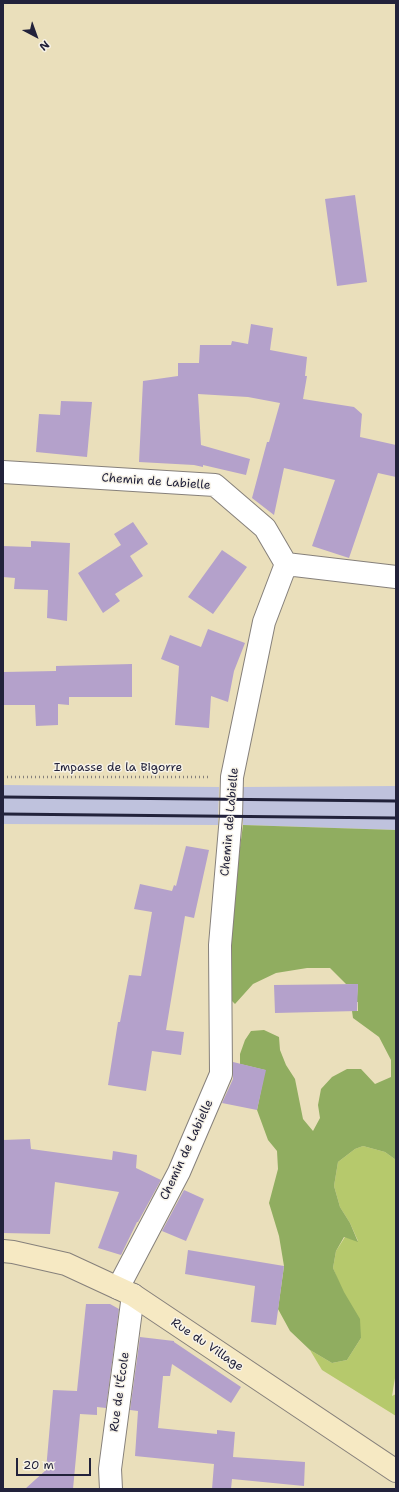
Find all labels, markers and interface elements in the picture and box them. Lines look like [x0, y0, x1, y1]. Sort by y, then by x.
north arrow [16, 16, 56, 56]
text: N [36, 37, 52, 54]
street label: Chemin de Labielle [101, 471, 211, 493]
street label: Impasse de la Bigorre [54, 761, 182, 775]
street label: Chemin de Labielle [218, 767, 242, 877]
street label: Chemin de Labielle [157, 1098, 217, 1202]
street label: Rue du Village [168, 1316, 246, 1374]
street label: Rue de l'École [107, 1351, 133, 1433]
scale bar [18, 1450, 93, 1476]
text: 20 m [23, 1457, 54, 1473]

